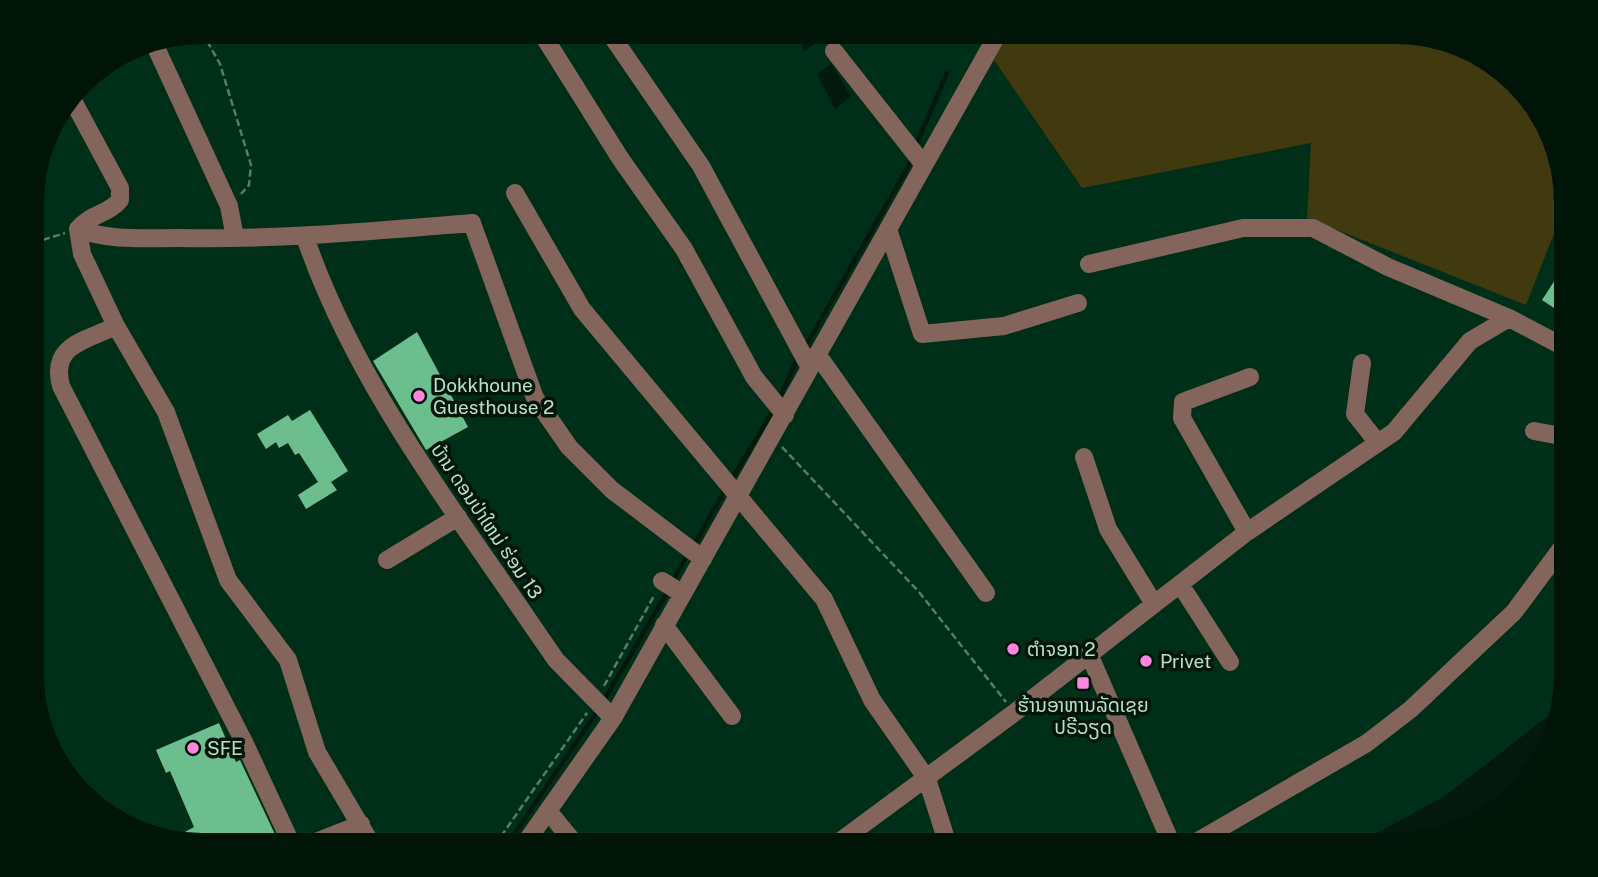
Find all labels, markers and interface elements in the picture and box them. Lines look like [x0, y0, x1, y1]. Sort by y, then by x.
place label: Dokkhoune Guesthouse 2 [433, 374, 554, 418]
marker: Dokkhoune Guesthouse 2 [411, 388, 427, 404]
street label: ບ້ານ ດອນປ່າໃຫມ່ ຮ່ອມ 13 [427, 439, 547, 603]
place label: ຕຳຈອກ 2 [1027, 638, 1096, 660]
marker: ຕຳຈອກ 2 [1005, 641, 1021, 657]
place label: Privet [1160, 650, 1211, 672]
marker: Privet [1138, 653, 1154, 669]
marker: ຮ້ານອາຫານລັດເຊຍ ປຣີວຽດ [1075, 675, 1091, 691]
place label: ຮ້ານອາຫານລັດເຊຍ ປຣີວຽດ [1017, 694, 1149, 740]
place label: SFE [207, 737, 243, 759]
marker: SFE [185, 740, 201, 756]

